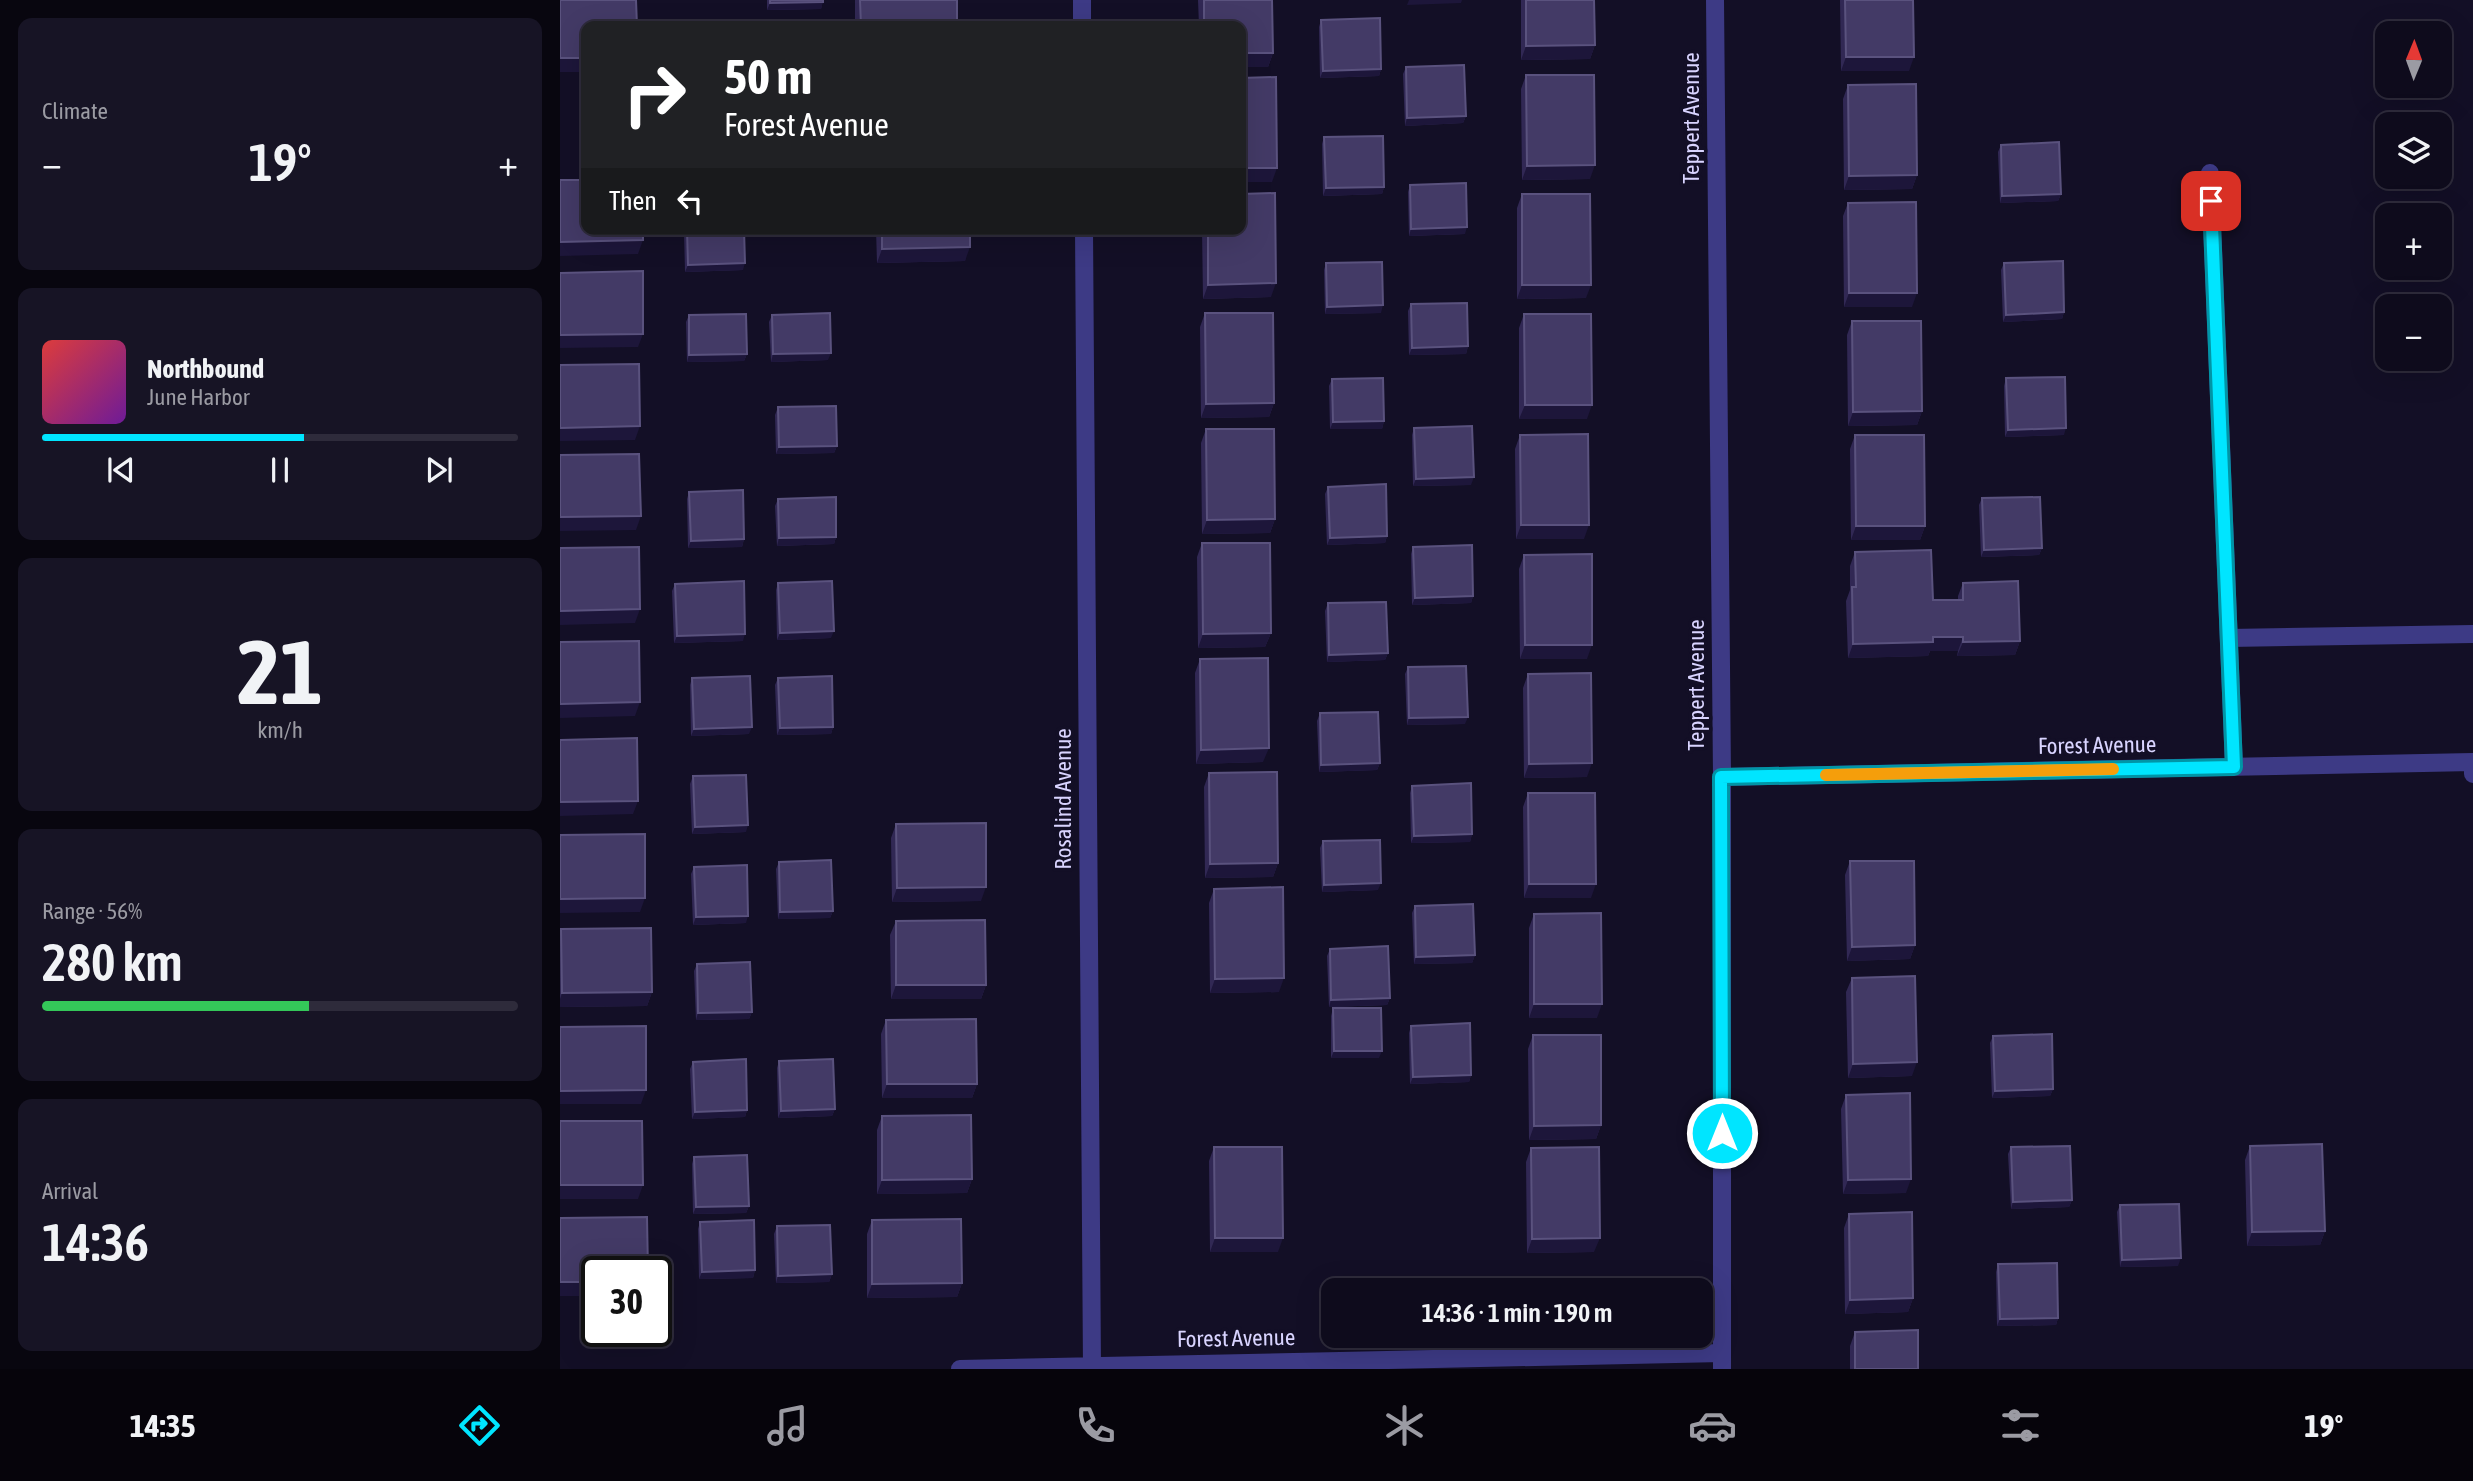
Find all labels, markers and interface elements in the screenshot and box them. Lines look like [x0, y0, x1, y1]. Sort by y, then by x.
north arrow [2375, 21, 2452, 98]
map controls [2375, 21, 2452, 371]
text: 50 m [724, 48, 812, 104]
icon: right [609, 49, 700, 140]
street label: Teppert Avenue [1678, 52, 1704, 184]
text: Climate [42, 98, 108, 124]
text: Forest Avenue [724, 106, 889, 143]
button: layers [2375, 112, 2452, 189]
text: 19° [248, 132, 312, 192]
text: − [42, 141, 62, 184]
text: + [498, 141, 518, 184]
pin [2181, 171, 2241, 231]
icon: left [671, 182, 709, 220]
icon: arrive [2192, 182, 2230, 220]
text: Then [609, 186, 657, 216]
button: + [2375, 203, 2452, 280]
button: − [2375, 294, 2452, 371]
text: Northbound [147, 354, 264, 384]
text: June Harbor [147, 384, 250, 410]
icon: previous [102, 451, 140, 489]
icon: pause [261, 451, 299, 489]
icon: next [420, 451, 458, 489]
text: 21 [237, 619, 323, 723]
street label: Teppert Avenue [1683, 619, 1709, 751]
text: km/h [257, 717, 303, 743]
street label: Rosalind Avenue [1050, 728, 1076, 870]
street label: Forest Avenue [2038, 731, 2156, 759]
text: Range · 56% [42, 898, 142, 924]
text: 280 km [42, 932, 183, 992]
position arrow [1685, 1096, 1759, 1170]
text: Arrival [42, 1178, 98, 1204]
text: 14:36 [42, 1212, 149, 1272]
speed limit sign: 30 [581, 1256, 672, 1347]
text: 14:36 · 1 min · 190 m [1422, 1298, 1612, 1328]
street label: Forest Avenue [1177, 1324, 1295, 1352]
icon: directions [455, 1401, 504, 1450]
icon: music [763, 1401, 812, 1450]
icon: phone [1071, 1401, 1120, 1450]
icon: climate [1380, 1401, 1429, 1450]
icon: car [1688, 1401, 1737, 1450]
icon: filters [1996, 1401, 2045, 1450]
text: 14:35 [130, 1407, 195, 1444]
text: 19° [2304, 1407, 2343, 1444]

